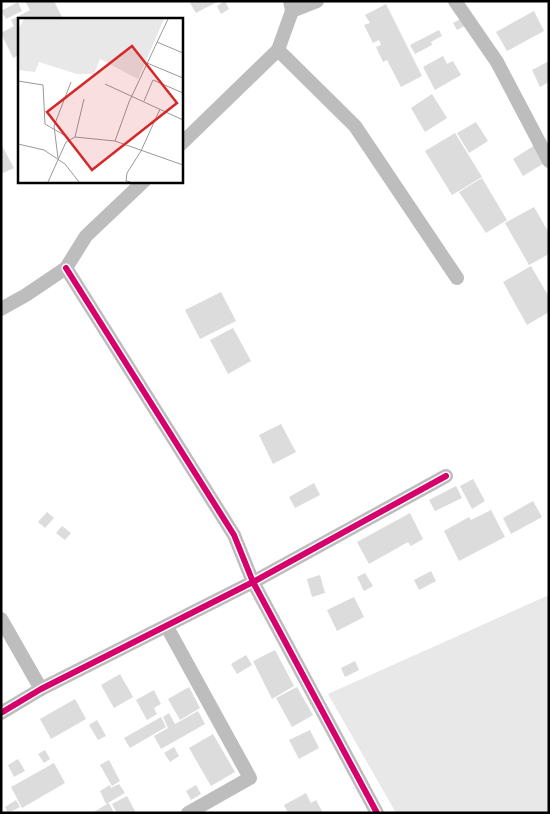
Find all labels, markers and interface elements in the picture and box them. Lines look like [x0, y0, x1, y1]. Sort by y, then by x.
inset map [18, 18, 182, 182]

